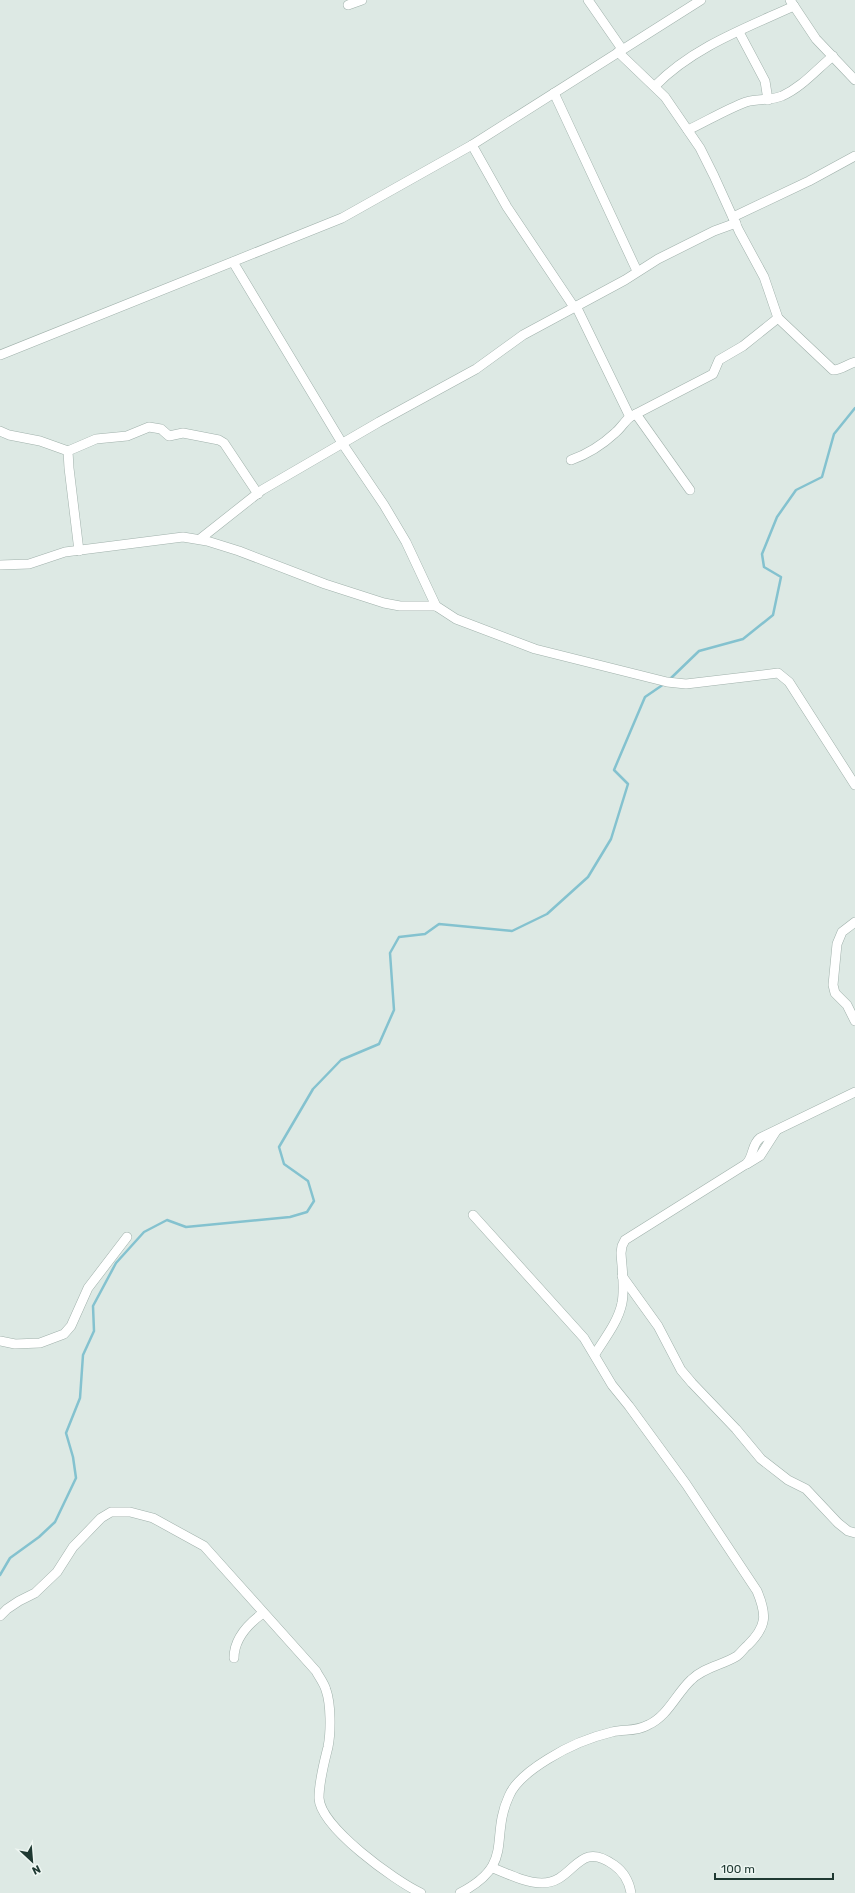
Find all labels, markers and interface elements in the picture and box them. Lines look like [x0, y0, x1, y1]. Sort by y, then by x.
north arrow [12, 1841, 52, 1881]
scale bar [715, 1855, 833, 1881]
text: N [30, 1862, 43, 1877]
text: 100 m [721, 1862, 755, 1876]

